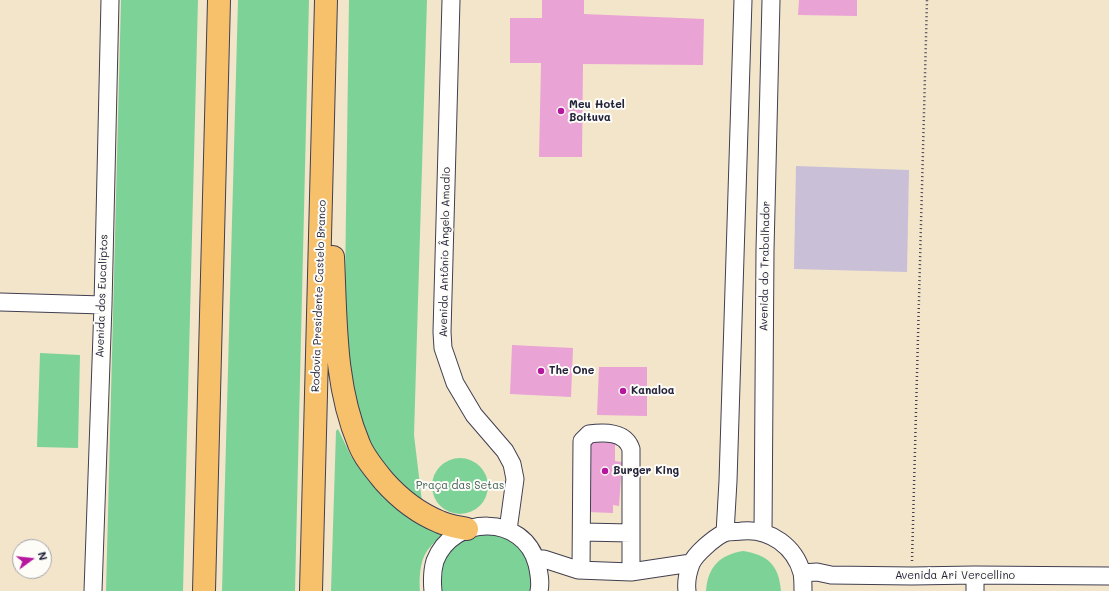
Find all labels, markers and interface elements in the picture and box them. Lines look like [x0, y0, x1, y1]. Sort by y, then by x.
place label: Meu Hotel Boituva [569, 98, 625, 124]
marker: Meu Hotel Boituva [556, 106, 566, 116]
street label: Avenida Antônio Ângelo Amadio [437, 167, 453, 337]
street label: Rodovia Presidente Castelo Branco [309, 200, 329, 392]
street label: Avenida do Trabalhador [757, 201, 773, 331]
street label: Avenida dos Eucaliptos [93, 234, 111, 358]
place label: The One [549, 364, 594, 378]
marker: The One [536, 366, 546, 376]
place label: Kanaloa [631, 384, 674, 398]
marker: Kanaloa [618, 386, 628, 396]
place label: Burger King [613, 464, 679, 478]
marker: Burger King [600, 466, 610, 476]
park label: Praça das Setas [416, 479, 504, 493]
north arrow [12, 539, 52, 579]
text: N [35, 550, 51, 562]
street label: Avenida Ari Vercellino [895, 569, 1015, 583]

